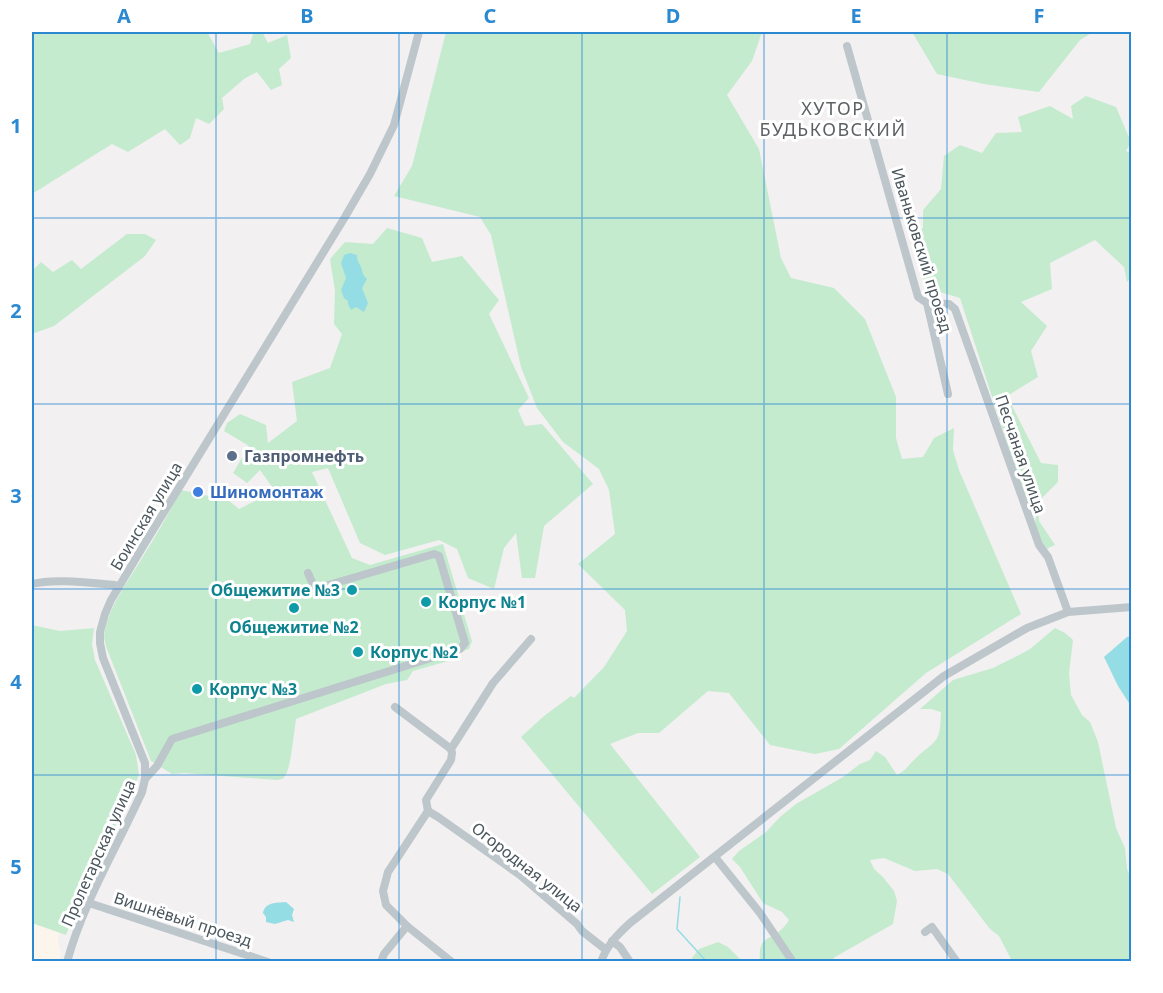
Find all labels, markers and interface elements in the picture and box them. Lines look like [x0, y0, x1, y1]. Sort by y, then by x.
text: A [117, 2, 131, 29]
text: B [300, 2, 314, 29]
text: C [484, 2, 497, 29]
text: D [666, 2, 680, 29]
text: E [850, 2, 862, 29]
text: F [1034, 2, 1044, 29]
district label: ХУТОР БУДЬКОВСКИЙ [759, 96, 907, 141]
text: 1 [10, 112, 22, 139]
street label: Иваньковский проезд [886, 165, 958, 335]
text: 2 [10, 297, 22, 324]
street label: Песчаная улица [990, 392, 1052, 516]
place label: Газпромнефть [244, 445, 364, 467]
marker: Газпромнефть [225, 449, 239, 463]
street label: Боинская улица [105, 458, 187, 574]
place label: Шиномонтаж [210, 481, 323, 503]
text: 3 [10, 482, 22, 509]
marker: Шиномонтаж [191, 485, 205, 499]
place label: Общежитие №3 [211, 579, 340, 601]
marker: Общежитие №3 [345, 583, 359, 597]
place label: Корпус №1 [438, 591, 526, 613]
marker: Корпус №1 [419, 595, 433, 609]
marker: Общежитие №2 [287, 601, 301, 615]
place label: Общежитие №2 [229, 616, 359, 638]
place label: Корпус №2 [370, 641, 458, 663]
marker: Корпус №2 [351, 645, 365, 659]
text: 4 [10, 668, 22, 695]
place label: Корпус №3 [209, 678, 297, 700]
marker: Корпус №3 [190, 682, 204, 696]
street label: Пролетарская улица [56, 776, 140, 930]
street label: Огородная улица [467, 817, 587, 917]
text: 5 [10, 853, 22, 880]
street label: Вишнёвый проезд [111, 886, 255, 952]

